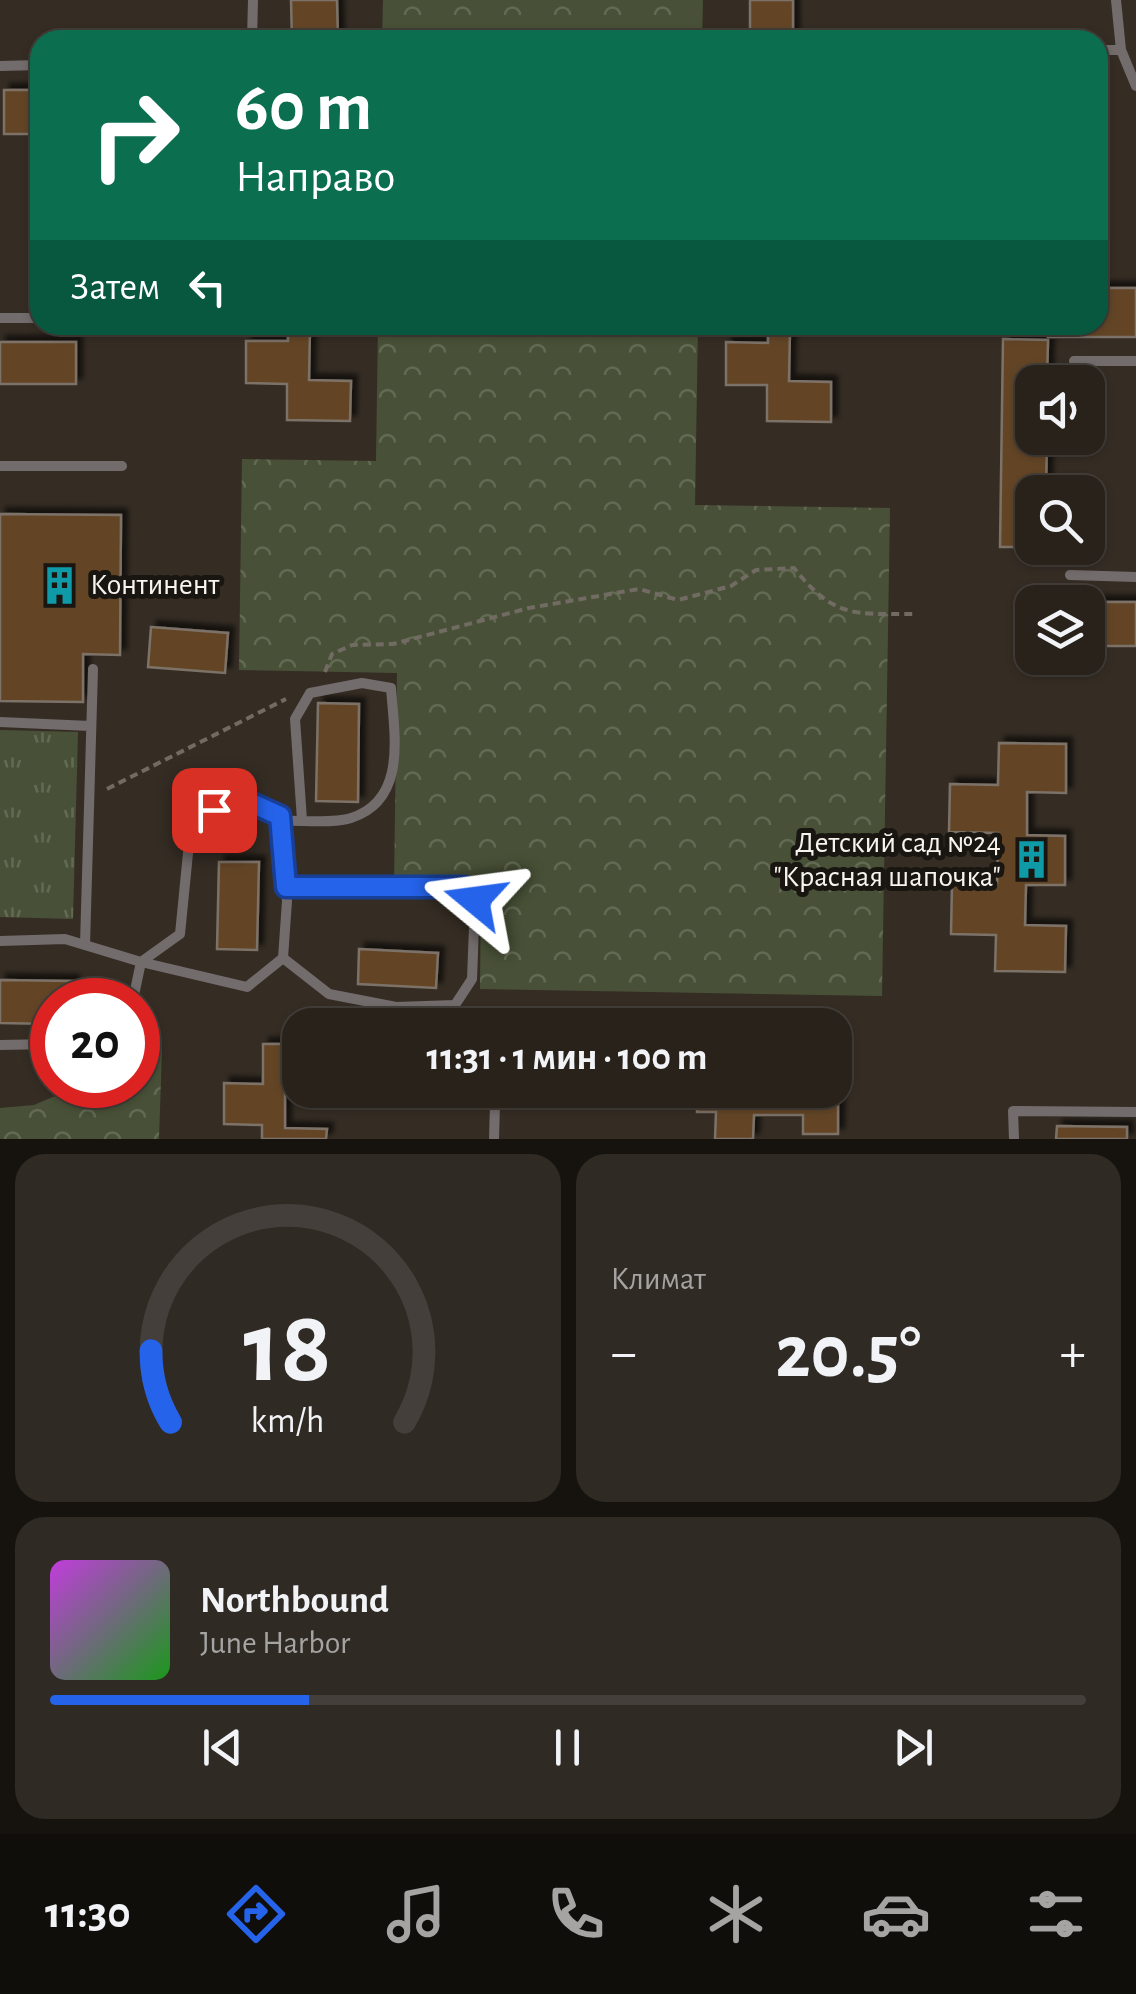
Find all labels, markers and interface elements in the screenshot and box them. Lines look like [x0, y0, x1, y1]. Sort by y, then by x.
icon: right [70, 70, 200, 200]
text: 60 m [235, 73, 372, 143]
text: Направо [235, 155, 395, 200]
icon: left [180, 260, 235, 315]
text: Затем [70, 269, 160, 307]
map controls [1015, 365, 1105, 675]
button: sound [1015, 365, 1105, 455]
button: search [1015, 475, 1105, 565]
building icon: Континент [39, 564, 81, 606]
place label: Континент [90, 570, 219, 600]
button: layers [1015, 585, 1105, 675]
pin [172, 768, 257, 853]
icon: arrive [187, 783, 242, 838]
place label: Детский сад №24 "Красная шапочка" [773, 828, 1001, 892]
building icon: Детский сад №24 "Красная шапочка" [1010, 839, 1052, 881]
position arrow [423, 848, 527, 952]
speed limit sign: 20 [30, 978, 160, 1108]
text: 11:31 · 1 мин · 100 m [427, 1039, 707, 1077]
text: Климат [611, 1263, 706, 1295]
text: 18 [243, 1297, 332, 1401]
text: 20.5° [775, 1316, 921, 1391]
text: − [611, 1326, 637, 1381]
text: + [1060, 1326, 1086, 1381]
text: km/h [251, 1403, 325, 1439]
text: Northbound [200, 1582, 389, 1620]
text: June Harbor [200, 1627, 350, 1659]
icon: previous [195, 1720, 250, 1775]
icon: pause [540, 1720, 595, 1775]
icon: next [886, 1720, 941, 1775]
icon: directions [221, 1879, 291, 1949]
icon: music [381, 1879, 451, 1949]
icon: phone [541, 1879, 611, 1949]
icon: climate [701, 1879, 771, 1949]
icon: car [861, 1879, 931, 1949]
icon: filters [1021, 1879, 1091, 1949]
text: 11:30 [45, 1891, 131, 1936]

